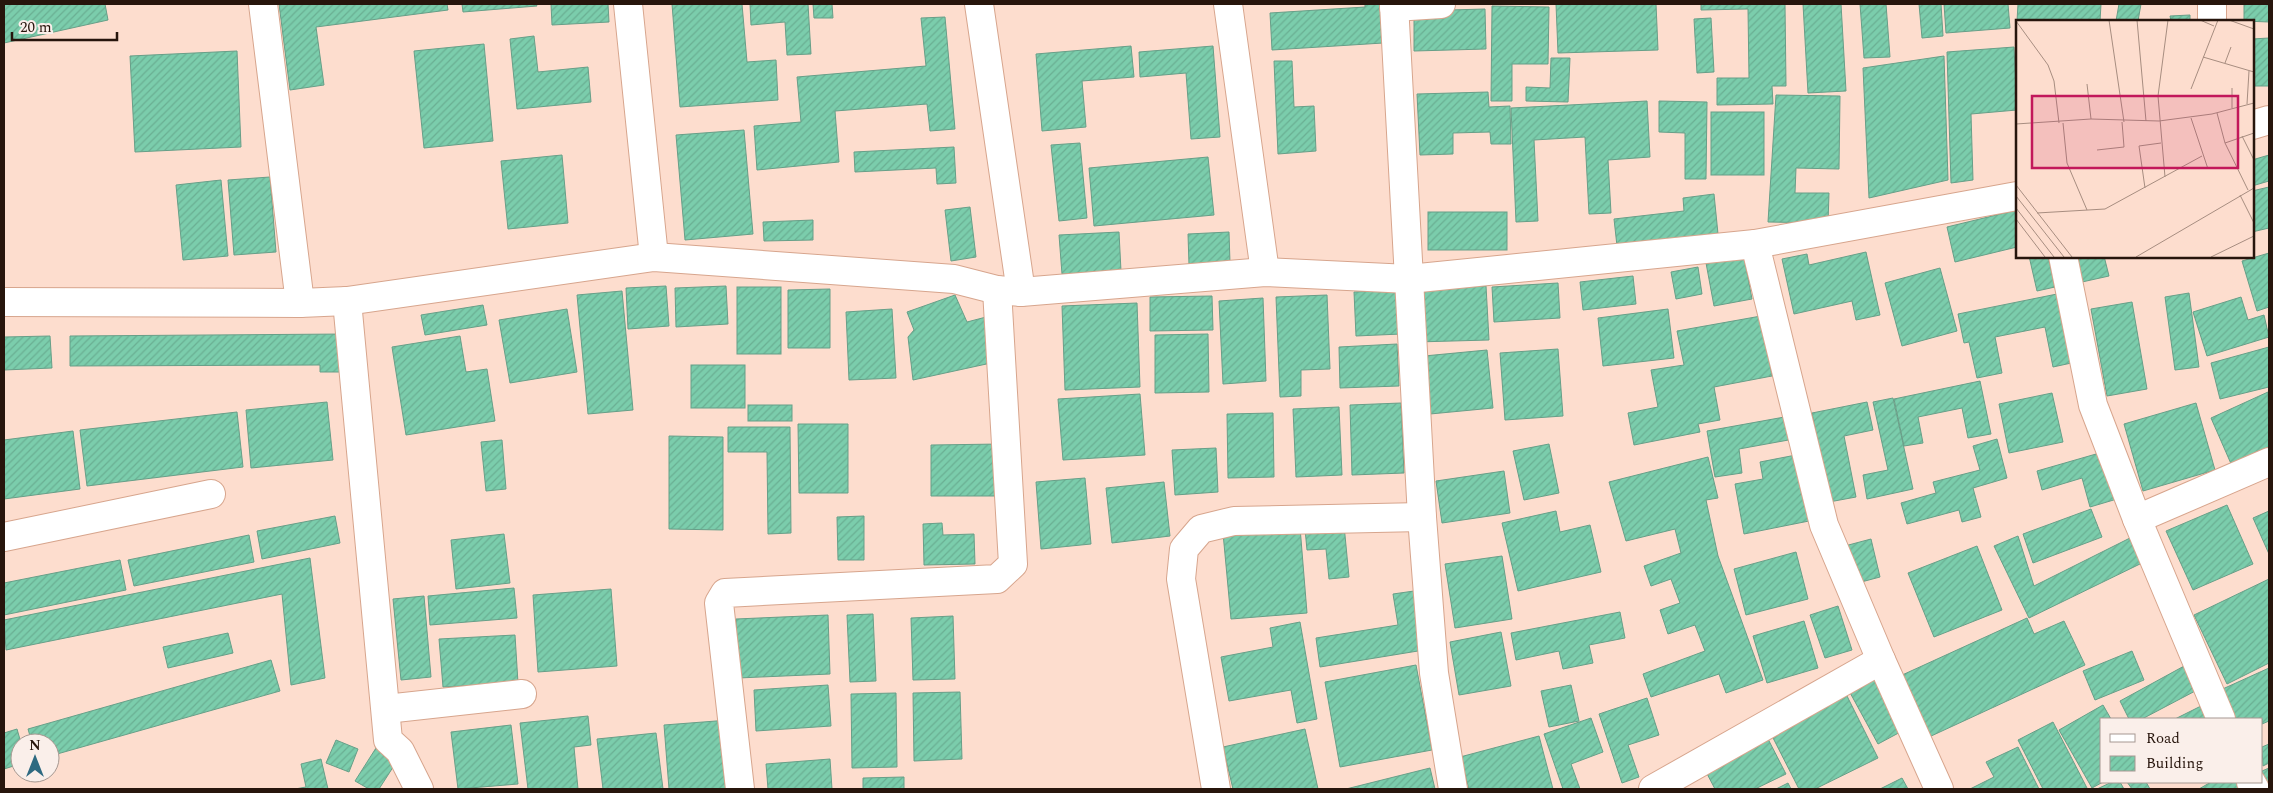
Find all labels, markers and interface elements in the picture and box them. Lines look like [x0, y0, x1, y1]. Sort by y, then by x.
scale bar [12, 10, 118, 42]
text: 20 m [20, 16, 52, 39]
inset map [2016, 20, 2253, 258]
legend [2100, 718, 2263, 783]
text: Road [2146, 727, 2180, 750]
north arrow [10, 733, 60, 783]
text: N [29, 735, 41, 756]
text: Building [2146, 752, 2203, 775]

